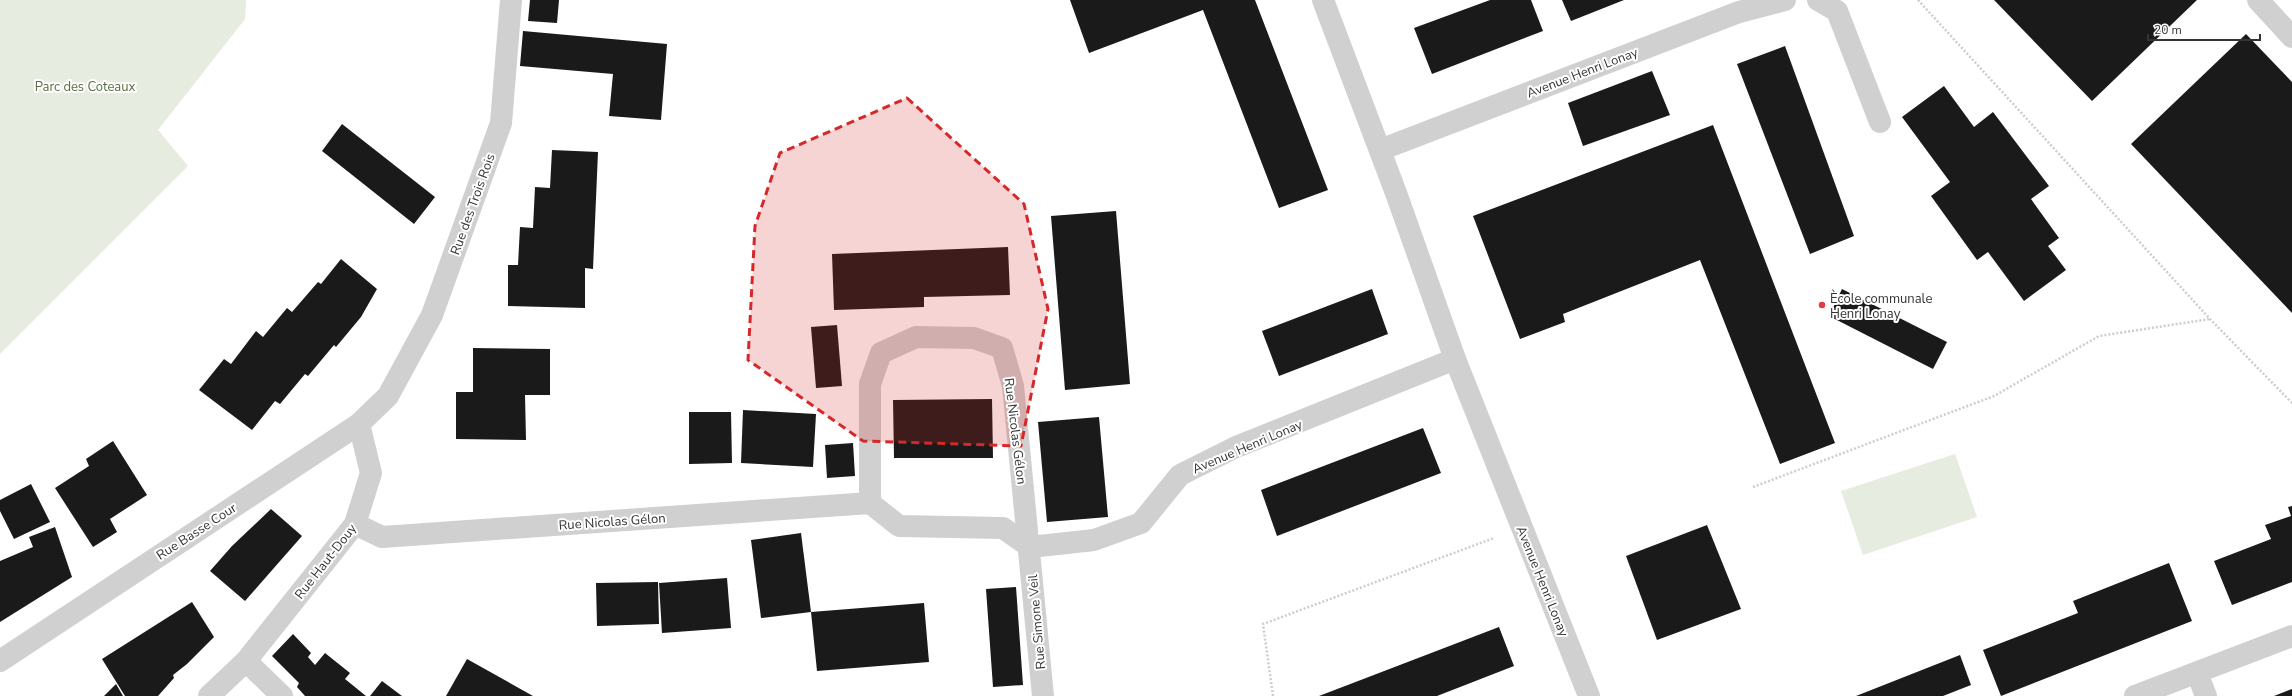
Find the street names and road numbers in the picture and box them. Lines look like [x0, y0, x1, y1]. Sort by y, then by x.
street label: Avenue Henri Lonay [1524, 43, 1641, 102]
street label: Rue des Trois Rois [446, 151, 500, 258]
street label: Rue Nicolas Gélon [1000, 377, 1030, 485]
street label: Avenue Henri Lonay [1190, 415, 1305, 478]
street label: Rue Basse Cour [153, 499, 240, 564]
street label: Rue Nicolas Gélon [558, 509, 666, 535]
street label: Rue Haut-Douy [291, 520, 361, 603]
street label: Avenue Henri Lonay [1512, 523, 1573, 640]
street label: Rue Simone Veil [1024, 574, 1050, 670]

